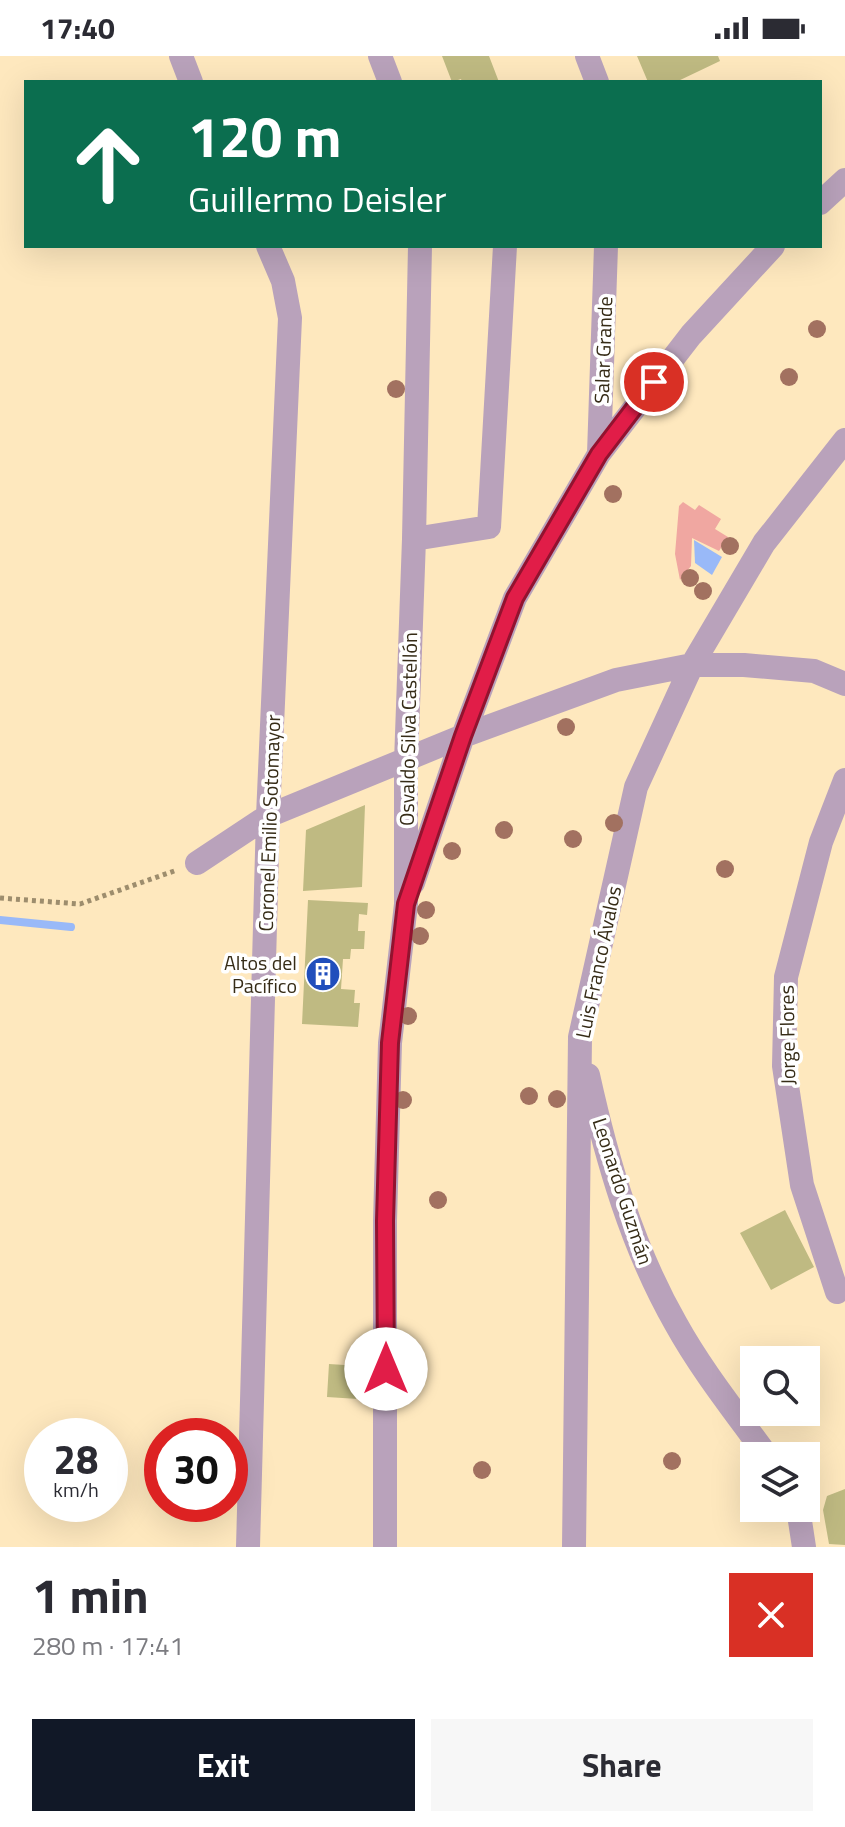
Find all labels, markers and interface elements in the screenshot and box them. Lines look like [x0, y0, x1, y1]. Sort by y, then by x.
text: 17:40 [40, 5, 115, 51]
text: 120 m [188, 94, 341, 179]
icon: ahead [56, 112, 160, 216]
text: Guillermo Deisler [188, 171, 446, 226]
street label: Salar Grande [586, 296, 620, 404]
pin [620, 348, 688, 416]
icon: arrive [632, 360, 676, 404]
street label: Osvaldo Silva Castellón [391, 632, 425, 826]
street label: Coronel Emilio Sotomayor [250, 714, 288, 932]
street label: Luis Franco Ávalos [567, 883, 629, 1041]
place label: Altos del Pacífico [224, 947, 297, 1001]
building icon: Altos del Pacífico [304, 955, 342, 993]
street label: Jorge Flores [771, 985, 803, 1085]
street label: Leonardo Guzmán [585, 1114, 661, 1268]
position arrow [344, 1327, 428, 1411]
map controls [740, 1346, 820, 1522]
button: search [740, 1346, 820, 1426]
speed limit sign: 30 [144, 1418, 248, 1522]
text: 28 [54, 1429, 98, 1490]
button: layers [740, 1442, 820, 1522]
text: km/h [53, 1474, 99, 1505]
text: 1 min [32, 1559, 149, 1632]
button: close [729, 1573, 813, 1657]
text: 280 m · 17:41 [32, 1626, 184, 1665]
button: Exit [32, 1719, 415, 1811]
button: Share [431, 1719, 813, 1811]

